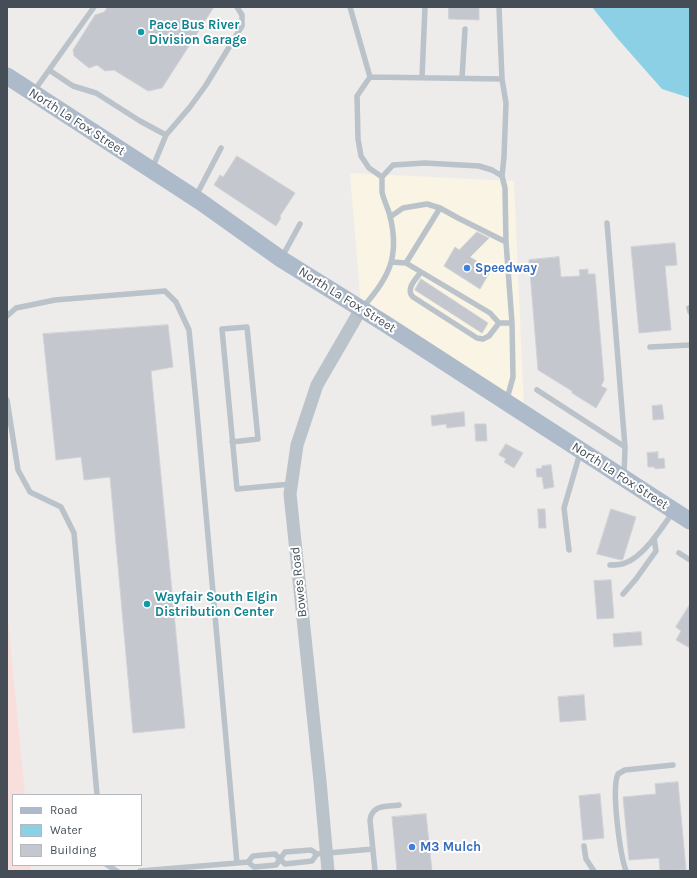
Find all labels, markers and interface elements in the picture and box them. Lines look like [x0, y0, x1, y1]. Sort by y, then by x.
place label: Pace Bus River Division Garage [149, 17, 247, 48]
marker: Pace Bus River Division Garage [136, 27, 146, 37]
street label: North La Fox Street [26, 85, 128, 159]
place label: Speedway [475, 260, 537, 276]
marker: Speedway [462, 263, 472, 273]
street label: North La Fox Street [295, 264, 399, 336]
street label: North La Fox Street [569, 439, 671, 513]
street label: Bowes Road [288, 546, 310, 618]
place label: Wayfair South Elgin Distribution Center [155, 589, 278, 620]
marker: Wayfair South Elgin Distribution Center [142, 599, 152, 609]
legend [12, 794, 142, 866]
text: Road [50, 803, 78, 817]
text: Water [50, 823, 82, 837]
place label: M3 Mulch [420, 839, 481, 855]
marker: M3 Mulch [407, 842, 417, 852]
text: Building [50, 843, 96, 857]

